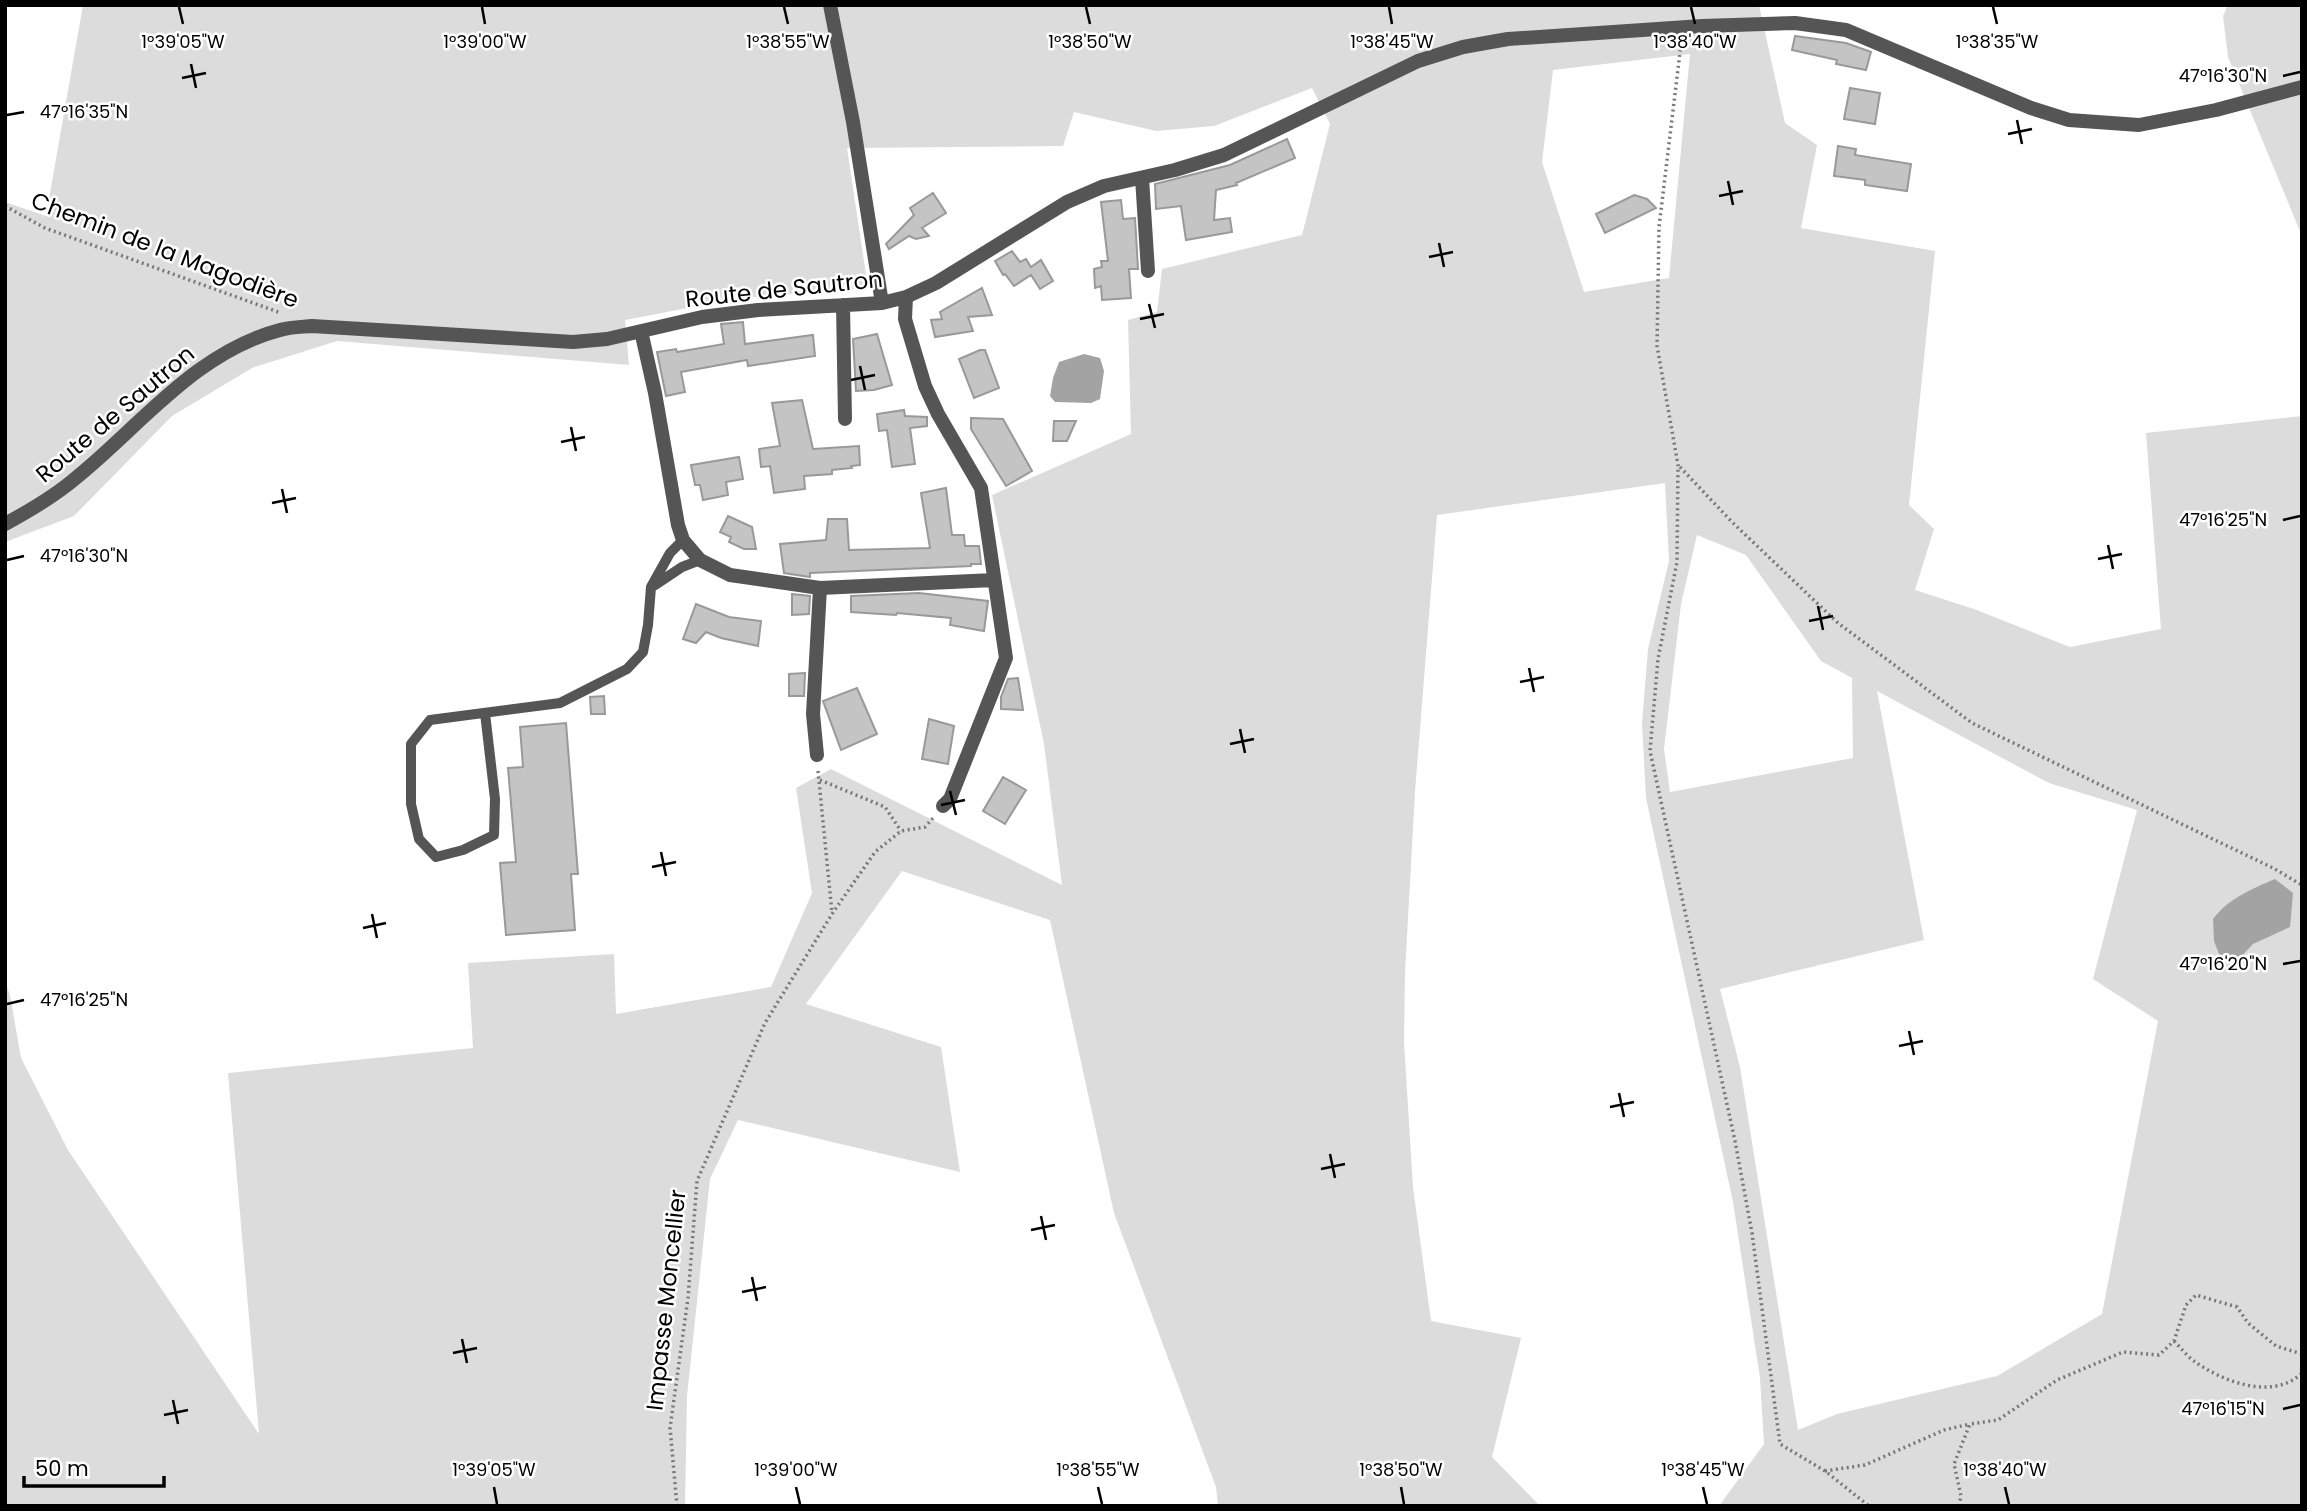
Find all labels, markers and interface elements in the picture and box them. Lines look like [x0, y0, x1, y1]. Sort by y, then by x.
text: 1°39'05"W [141, 29, 225, 54]
text: 1°39'00"W [443, 29, 527, 54]
text: 1°38'55"W [746, 29, 830, 54]
text: 1°38'50"W [1048, 29, 1132, 54]
text: 1°38'45"W [1350, 29, 1434, 54]
text: 1°38'40"W [1653, 29, 1737, 54]
text: 1°38'35"W [1956, 29, 2039, 54]
text: 47°16'30"N [2179, 63, 2267, 88]
text: 47°16'35"N [40, 99, 128, 124]
street label: Chemin de la Magodière [27, 184, 303, 316]
street label: Route de Sautron [684, 263, 884, 315]
street label: Route de Sautron [29, 338, 201, 490]
text: 47°16'25"N [2179, 507, 2267, 532]
text: 47°16'30"N [40, 543, 128, 568]
text: 47°16'20"N [2179, 951, 2267, 976]
text: 47°16'25"N [40, 987, 128, 1012]
street label: Impasse Moncellier [638, 1188, 694, 1412]
text: 47°16'15"N [2181, 1396, 2265, 1421]
scale bar [24, 1444, 164, 1488]
text: 50 m [35, 1454, 89, 1483]
text: 1°39'05"W [452, 1457, 536, 1482]
text: 1°39'00"W [754, 1457, 838, 1482]
text: 1°38'55"W [1056, 1457, 1140, 1482]
text: 1°38'50"W [1359, 1457, 1443, 1482]
text: 1°38'45"W [1661, 1457, 1745, 1482]
text: 1°38'40"W [1963, 1457, 2047, 1482]

